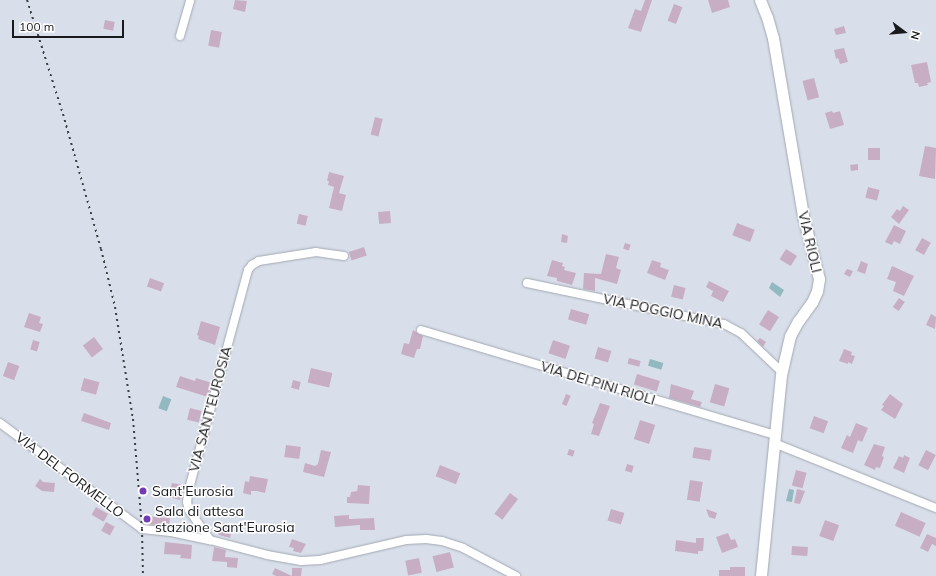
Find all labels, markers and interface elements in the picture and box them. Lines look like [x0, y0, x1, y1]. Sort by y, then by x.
scale bar [14, 12, 126, 38]
north arrow [884, 12, 924, 52]
text: 100 m [19, 19, 54, 34]
text: N [908, 29, 923, 41]
street label: VIA RIOLI [795, 210, 825, 274]
street label: VIA POGGIO MINA [602, 290, 724, 332]
street label: VIA SANT'EUROSIA [185, 344, 235, 474]
street label: VIA DEI PINI RIOLI [539, 358, 657, 408]
street label: VIA DEL FORMELLO [13, 429, 127, 521]
place label: Sant'Eurosia [152, 483, 233, 499]
marker: Sant'Eurosia [137, 485, 149, 497]
place label: Sala di attesa stazione Sant'Eurosia [155, 503, 295, 536]
marker: Sala di attesa stazione Sant'Eurosia [142, 514, 152, 524]

